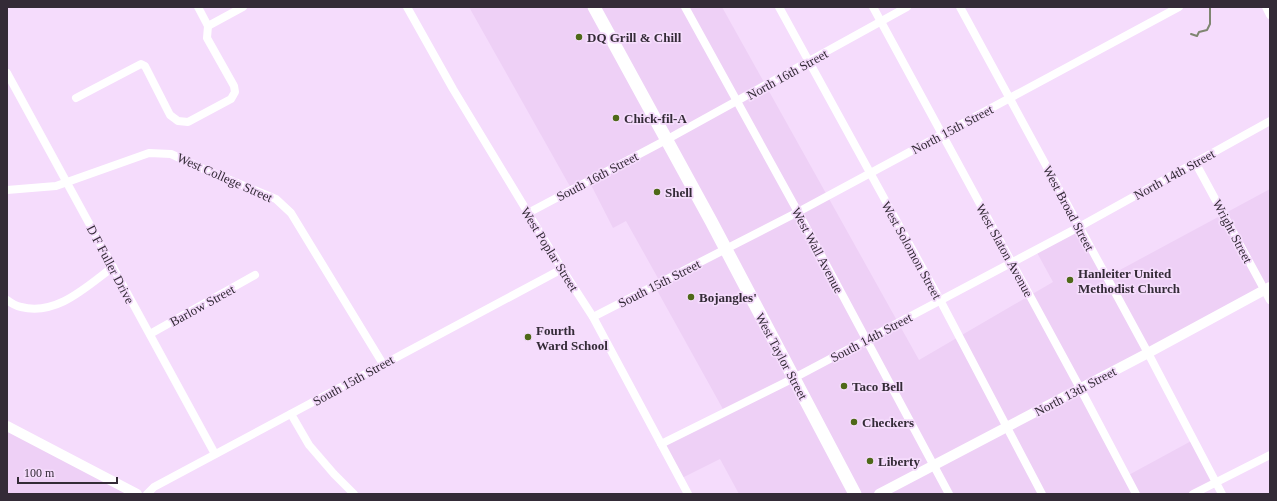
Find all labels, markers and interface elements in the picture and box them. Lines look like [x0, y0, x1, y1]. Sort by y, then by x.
place label: DQ Grill & Chill [587, 30, 682, 45]
marker: DQ Grill & Chill [574, 32, 584, 42]
street label: North 16th Street [744, 46, 831, 103]
street label: North 15th Street [909, 101, 996, 157]
place label: Chick-fil-A [624, 111, 687, 126]
marker: Chick-fil-A [611, 113, 621, 123]
street label: North 14th Street [1131, 146, 1218, 203]
street label: South 16th Street [554, 148, 641, 204]
street label: West College Street [175, 150, 275, 205]
street label: West Broad Street [1040, 163, 1097, 254]
place label: Shell [665, 185, 693, 200]
marker: Shell [652, 187, 662, 197]
street label: Wright Street [1210, 197, 1256, 266]
street label: West Solomon Street [878, 199, 945, 302]
street label: West Slaton Avenue [973, 201, 1036, 300]
street label: West Poplar Street [518, 204, 582, 294]
street label: West Wall Avenue [789, 205, 847, 296]
street label: D F Fuller Drive [84, 222, 138, 306]
street label: South 15th Street [616, 256, 703, 311]
place label: Hanleiter United Methodist Church [1078, 266, 1181, 296]
marker: Hanleiter United Methodist Church [1065, 275, 1075, 285]
street label: Barlow Street [167, 281, 238, 329]
place label: Bojangles' [699, 290, 757, 305]
marker: Bojangles' [686, 292, 696, 302]
street label: South 14th Street [828, 309, 915, 365]
street label: West Taylor Street [752, 310, 811, 402]
place label: Fourth Ward School [536, 323, 608, 353]
marker: Fourth Ward School [523, 332, 533, 342]
street label: South 15th Street [310, 352, 397, 409]
street label: North 13th Street [1032, 363, 1119, 419]
place label: Taco Bell [852, 379, 904, 394]
marker: Taco Bell [839, 381, 849, 391]
place label: Checkers [862, 415, 914, 430]
marker: Checkers [849, 417, 859, 427]
place label: Liberty [878, 454, 920, 469]
marker: Liberty [865, 456, 875, 466]
scale bar [18, 459, 117, 485]
text: 100 m [24, 466, 55, 480]

